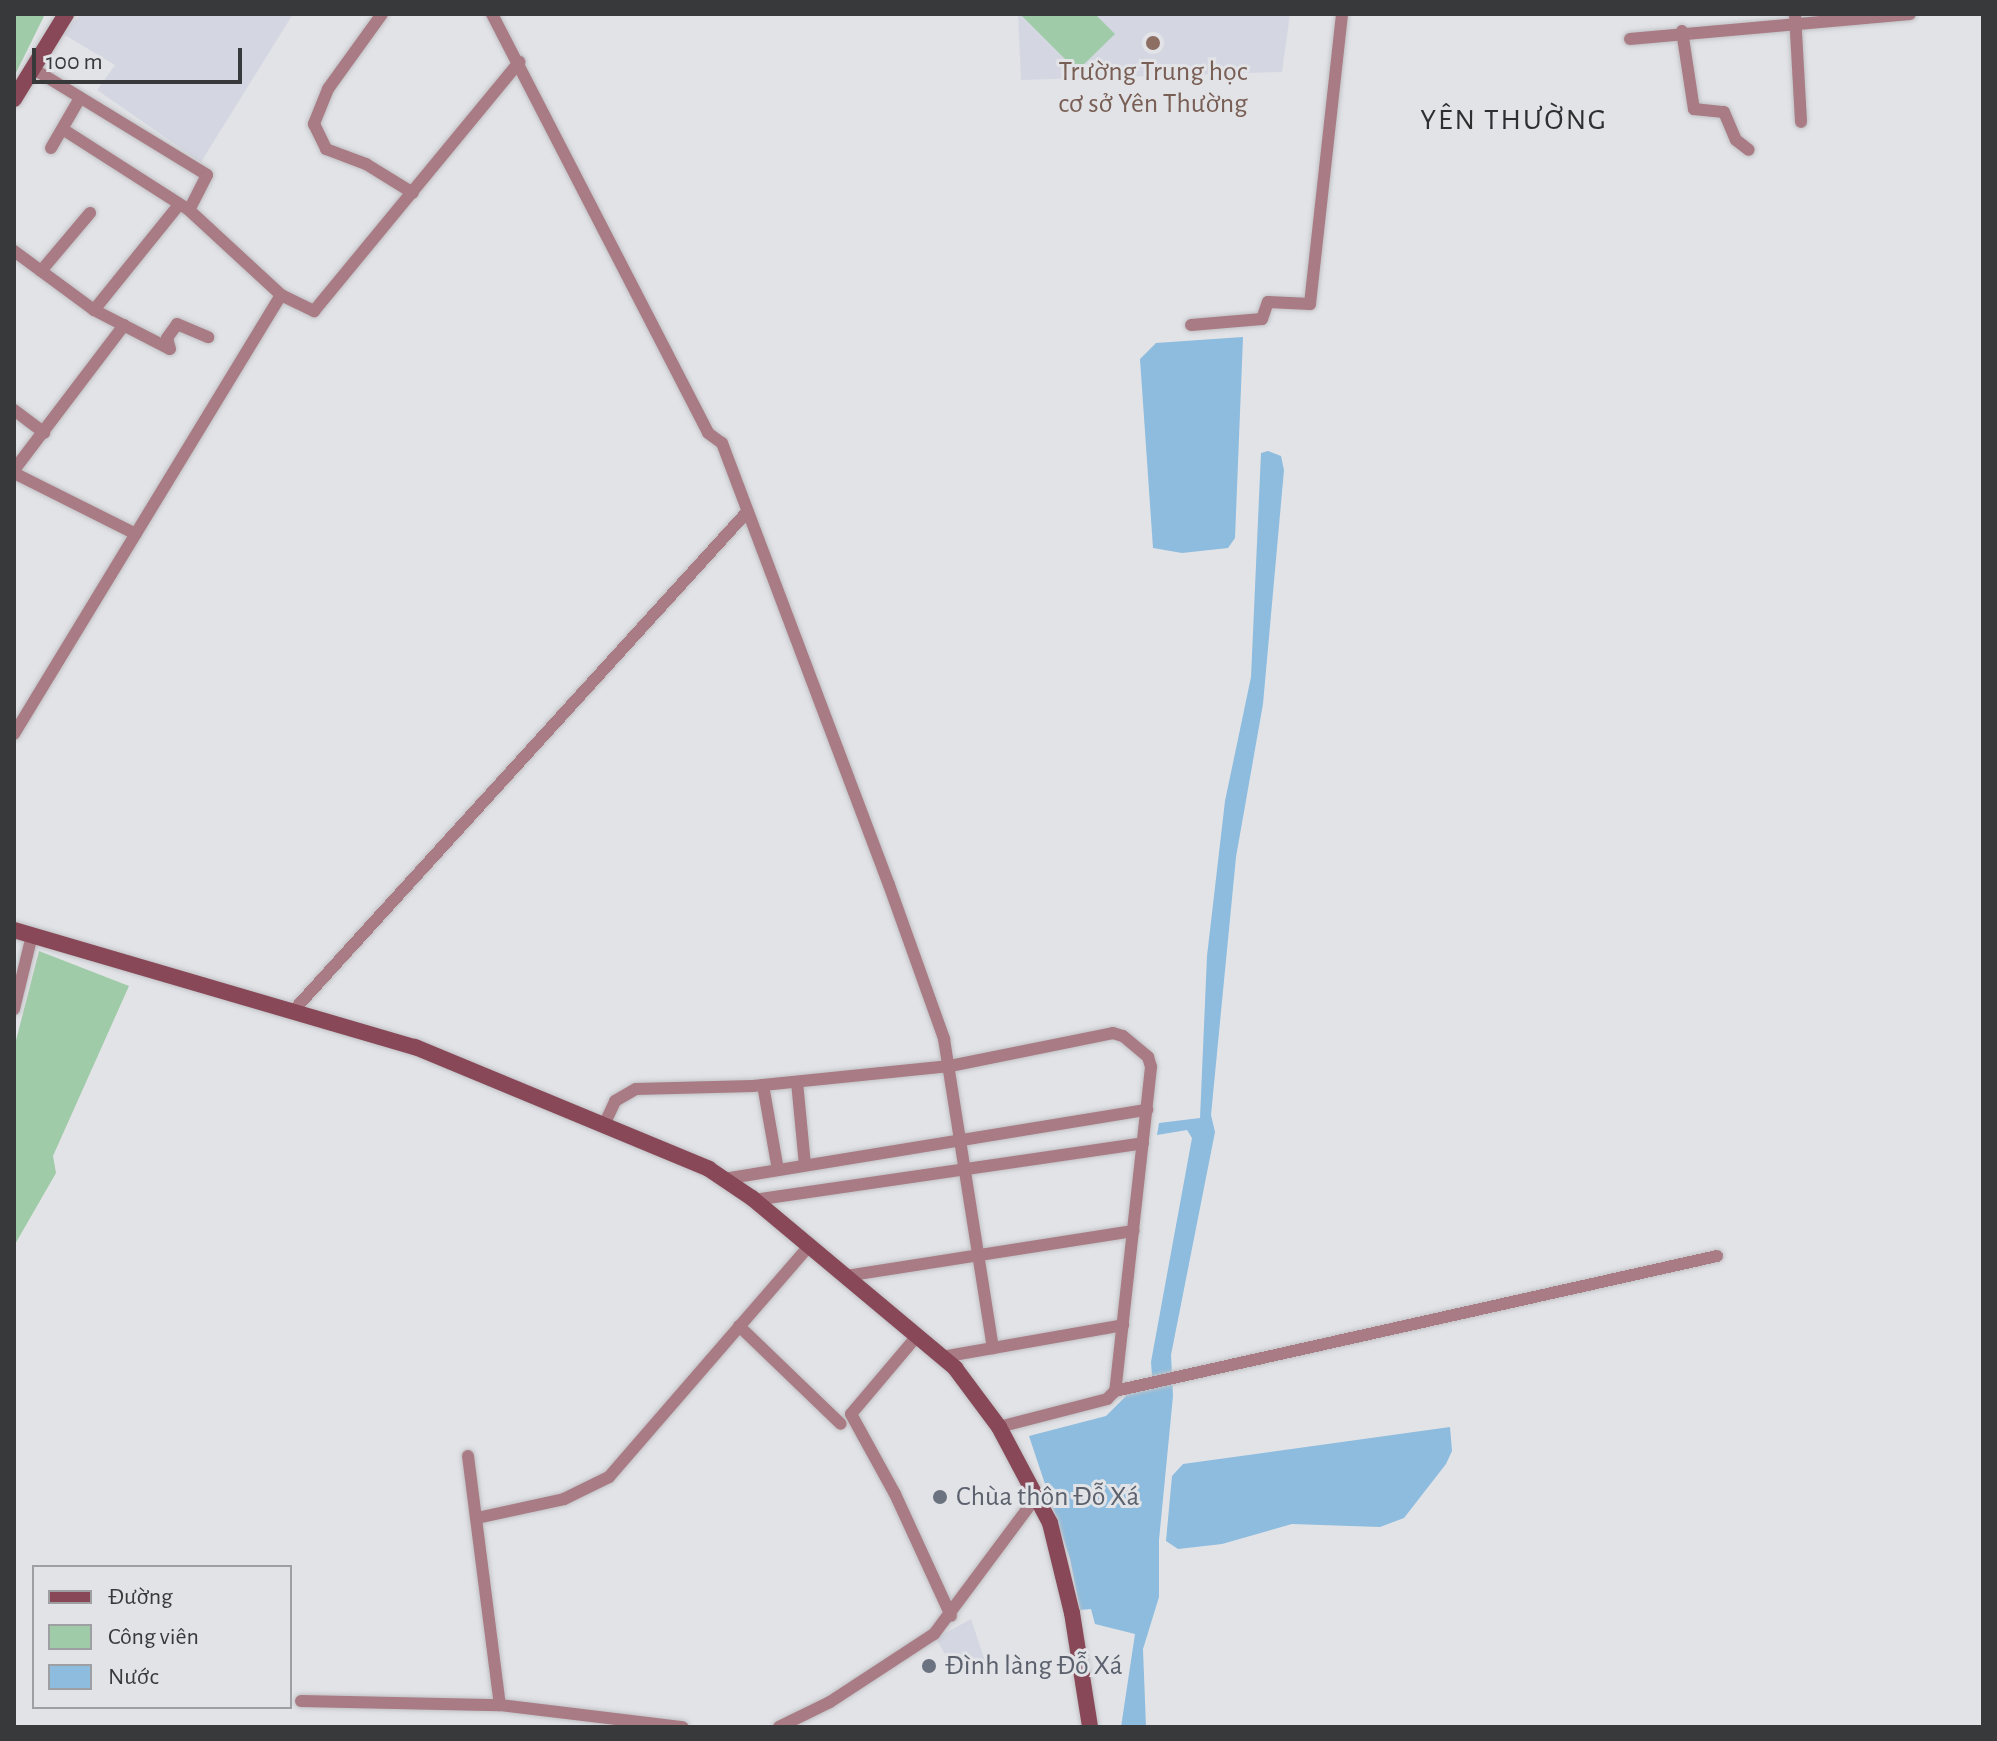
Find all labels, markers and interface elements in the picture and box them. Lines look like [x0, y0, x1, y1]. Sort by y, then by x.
scale bar [36, 32, 246, 82]
marker: Trường Trung học cơ sở Yên Thường [1144, 34, 1162, 52]
text: 100 m [46, 50, 103, 74]
place label: Trường Trung học cơ sở Yên Thường [1058, 55, 1248, 121]
district label: YÊN THƯỜNG [1420, 102, 1608, 138]
place label: Chùa thôn Đỗ Xá [956, 1480, 1139, 1514]
marker: Chùa thôn Đỗ Xá [931, 1488, 949, 1506]
legend [32, 1565, 292, 1709]
text: Đường [108, 1585, 173, 1609]
text: Công viên [108, 1625, 199, 1649]
place label: Đình làng Đỗ Xá [945, 1649, 1123, 1683]
marker: Đình làng Đỗ Xá [920, 1657, 938, 1675]
text: Nước [108, 1665, 159, 1689]

